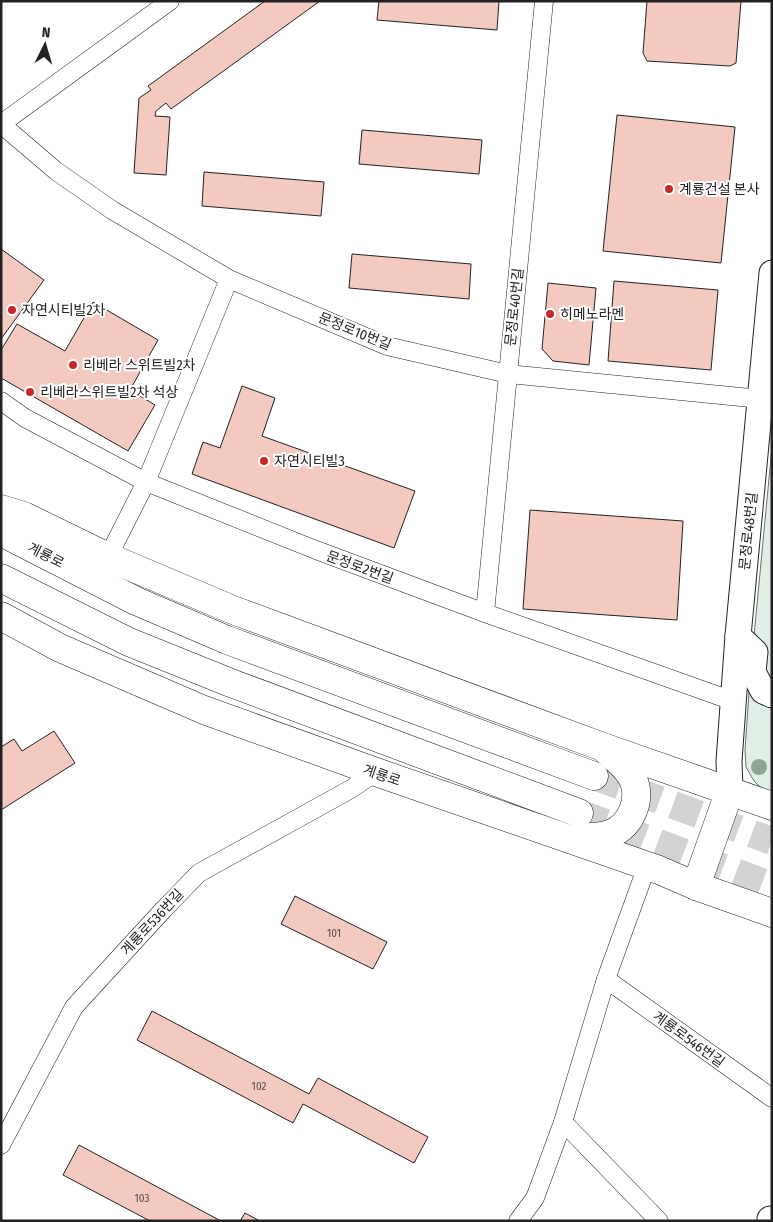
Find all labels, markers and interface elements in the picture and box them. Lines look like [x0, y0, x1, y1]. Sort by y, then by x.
north arrow [20, 20, 70, 70]
text: N [41, 24, 51, 41]
place label: 계룡건설 본사 [679, 181, 760, 198]
marker: 계룡건설 본사 [663, 183, 675, 195]
street label: 문정로40번길 [502, 267, 527, 347]
place label: 자연시티빌2차 [22, 302, 106, 319]
marker: 자연시티빌2차 [6, 304, 18, 316]
place label: 히메노라멘 [560, 306, 624, 323]
marker: 히메노라멘 [544, 308, 556, 320]
street label: 문정로10번길 [316, 309, 394, 354]
place label: 리베라 스위트빌2차 [83, 357, 196, 374]
marker: 리베라 스위트빌2차 [67, 359, 79, 371]
place label: 리베라스위트빌2차 석상 [40, 384, 178, 401]
marker: 리베라스위트빌2차 석상 [24, 386, 36, 398]
place label: 자연시티빌3 [274, 453, 345, 470]
marker: 자연시티빌3 [258, 455, 270, 467]
street label: 문정로48번길 [736, 491, 761, 571]
street label: 계룡로 [25, 539, 67, 572]
street label: 문정로2번길 [324, 547, 396, 588]
street label: 계룡로 [361, 761, 403, 790]
street label: 계룡로536번길 [118, 886, 187, 959]
house number: 101 [327, 927, 341, 940]
street label: 계룡로546번길 [650, 1008, 728, 1071]
house number: 102 [252, 1080, 267, 1093]
house number: 103 [135, 1192, 149, 1205]

